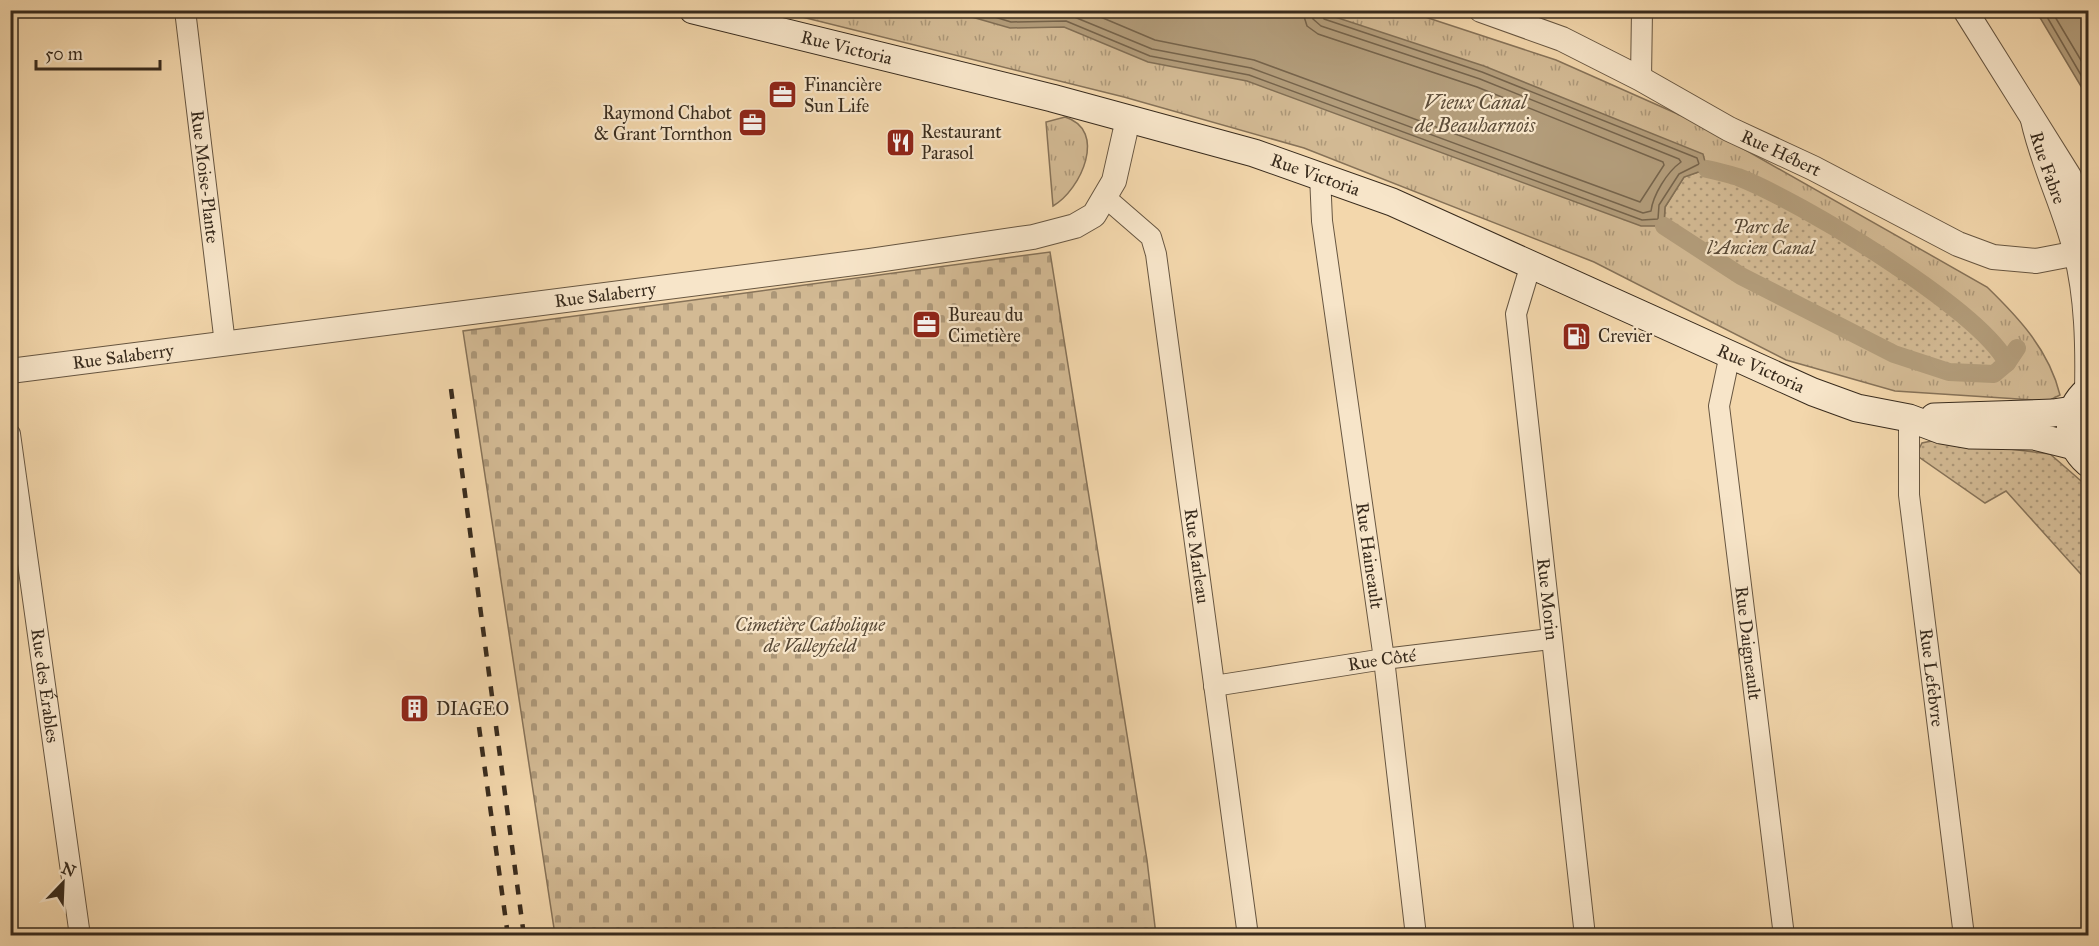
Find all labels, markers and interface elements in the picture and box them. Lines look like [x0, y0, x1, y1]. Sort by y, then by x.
street label: Rue Victoria [799, 26, 895, 70]
scale bar [36, 33, 160, 71]
text: 50 m [45, 43, 83, 65]
place label: Financière Sun Life [804, 74, 882, 117]
office icon: Financière Sun Life [767, 79, 799, 111]
water label: Vieux Canal de Beauharnois [1414, 90, 1536, 137]
place label: Raymond Chabot & Grant Tornthon [594, 102, 733, 145]
office icon: Raymond Chabot & Grant Tornthon [737, 107, 769, 139]
street label: Rue Moise-Plante [186, 109, 224, 245]
place label: Restaurant Parasol [921, 121, 1002, 164]
street label: Rue Hébert [1737, 125, 1825, 182]
restaurant icon: Restaurant Parasol [884, 126, 916, 158]
street label: Rue Fabre [2025, 129, 2071, 207]
street label: Rue Victoria [1268, 149, 1363, 201]
park label: Parc de l'Ancien Canal [1706, 216, 1817, 259]
street label: Rue Salaberry [553, 277, 658, 312]
place label: Bureau du Cimetière [948, 304, 1024, 347]
office icon: Bureau du Cimetière [911, 309, 943, 341]
fuel station icon: Crevier [1561, 320, 1593, 352]
place label: Crevier [1598, 325, 1652, 347]
street label: Rue Salaberry [71, 339, 176, 374]
street label: Rue Victoria [1714, 339, 1808, 398]
street label: Rue Haineault [1351, 501, 1388, 611]
street label: Rue Marleau [1179, 507, 1214, 605]
street label: Rue Morin [1532, 557, 1563, 641]
street label: Rue Daigneault [1730, 585, 1766, 702]
park label: Cimetière Catholique de Valleyfield [735, 614, 886, 657]
street label: Rue des Érables [26, 627, 64, 744]
street label: Rue Lefebvre [1915, 627, 1949, 728]
street label: Rue Côté [1346, 644, 1418, 676]
building icon: DIAGEO [399, 693, 431, 725]
place label: DIAGEO [436, 698, 509, 720]
north arrow [33, 853, 93, 913]
text: N [59, 858, 79, 881]

